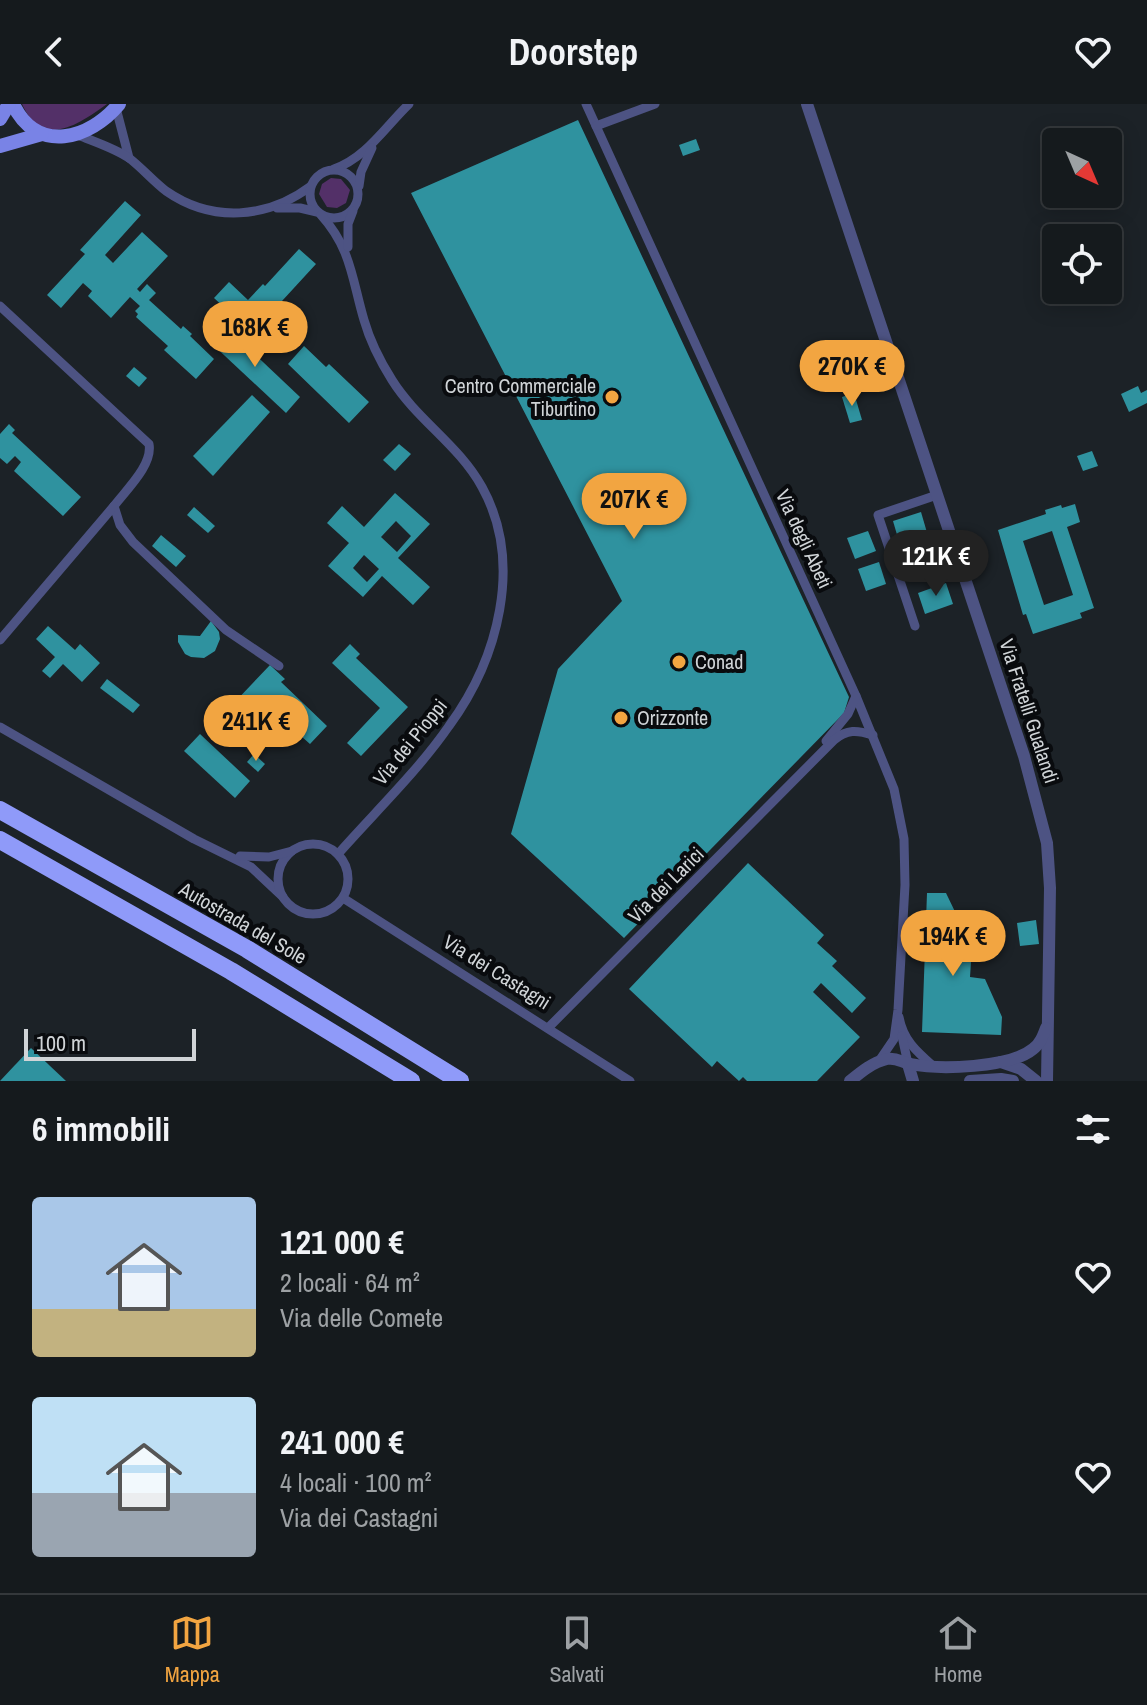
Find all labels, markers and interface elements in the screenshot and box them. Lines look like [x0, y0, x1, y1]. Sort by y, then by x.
text: Doorstep [509, 28, 638, 76]
icon: back [32, 30, 76, 74]
icon: heart [1071, 30, 1115, 74]
north arrow [1042, 128, 1122, 208]
map controls [1042, 128, 1122, 304]
button: locate [1042, 224, 1122, 304]
pin: 168K € [190, 301, 320, 369]
text: 168K € [221, 309, 289, 344]
pin: 270K € [787, 340, 917, 408]
text: 270K € [818, 348, 886, 383]
place label: Centro Commerciale Tiburtino [445, 372, 596, 422]
marker: Centro Commerciale Tiburtino [603, 388, 621, 406]
pin: 207K € [569, 473, 699, 541]
text: 207K € [600, 481, 668, 516]
street label: Via degli Abeti [770, 485, 839, 593]
pin: 121K € [871, 530, 1001, 598]
text: 121K € [902, 538, 970, 573]
street label: Via Fratelli Gualandi [993, 635, 1066, 786]
place label: Conad [695, 648, 743, 675]
marker: Conad [670, 653, 688, 671]
street label: Via dei Pioppi [366, 693, 453, 790]
pin: 241K € [191, 695, 321, 763]
text: 241K € [222, 703, 290, 738]
place label: Orizzonte [637, 704, 708, 731]
marker: Orizzonte [612, 709, 630, 727]
street label: Via dei Larici [622, 841, 710, 929]
street label: Autostrada del Sole [174, 875, 312, 970]
pin: 194K € [888, 910, 1018, 978]
text: 194K € [919, 918, 987, 953]
street label: Via dei Castagni [438, 928, 556, 1015]
scale bar [24, 1025, 196, 1061]
text: 100 m [36, 1028, 86, 1058]
text: 6 immobili [32, 1106, 170, 1152]
icon: filters [1071, 1107, 1115, 1151]
text: 121 000 € [280, 1219, 404, 1265]
icon: home [96, 1229, 192, 1325]
icon: heart [1071, 1255, 1115, 1299]
text: 2 locali · 64 m² [280, 1265, 420, 1300]
text: Via delle Comete [280, 1300, 443, 1335]
text: 241 000 € [280, 1419, 404, 1465]
icon: home [96, 1429, 192, 1525]
icon: heart [1071, 1455, 1115, 1499]
text: 4 locali · 100 m² [280, 1465, 432, 1500]
text: Via dei Castagni [280, 1500, 438, 1535]
tab: Mappa [165, 1611, 220, 1689]
tab: Salvati [549, 1611, 605, 1689]
tab: Home [934, 1611, 982, 1689]

